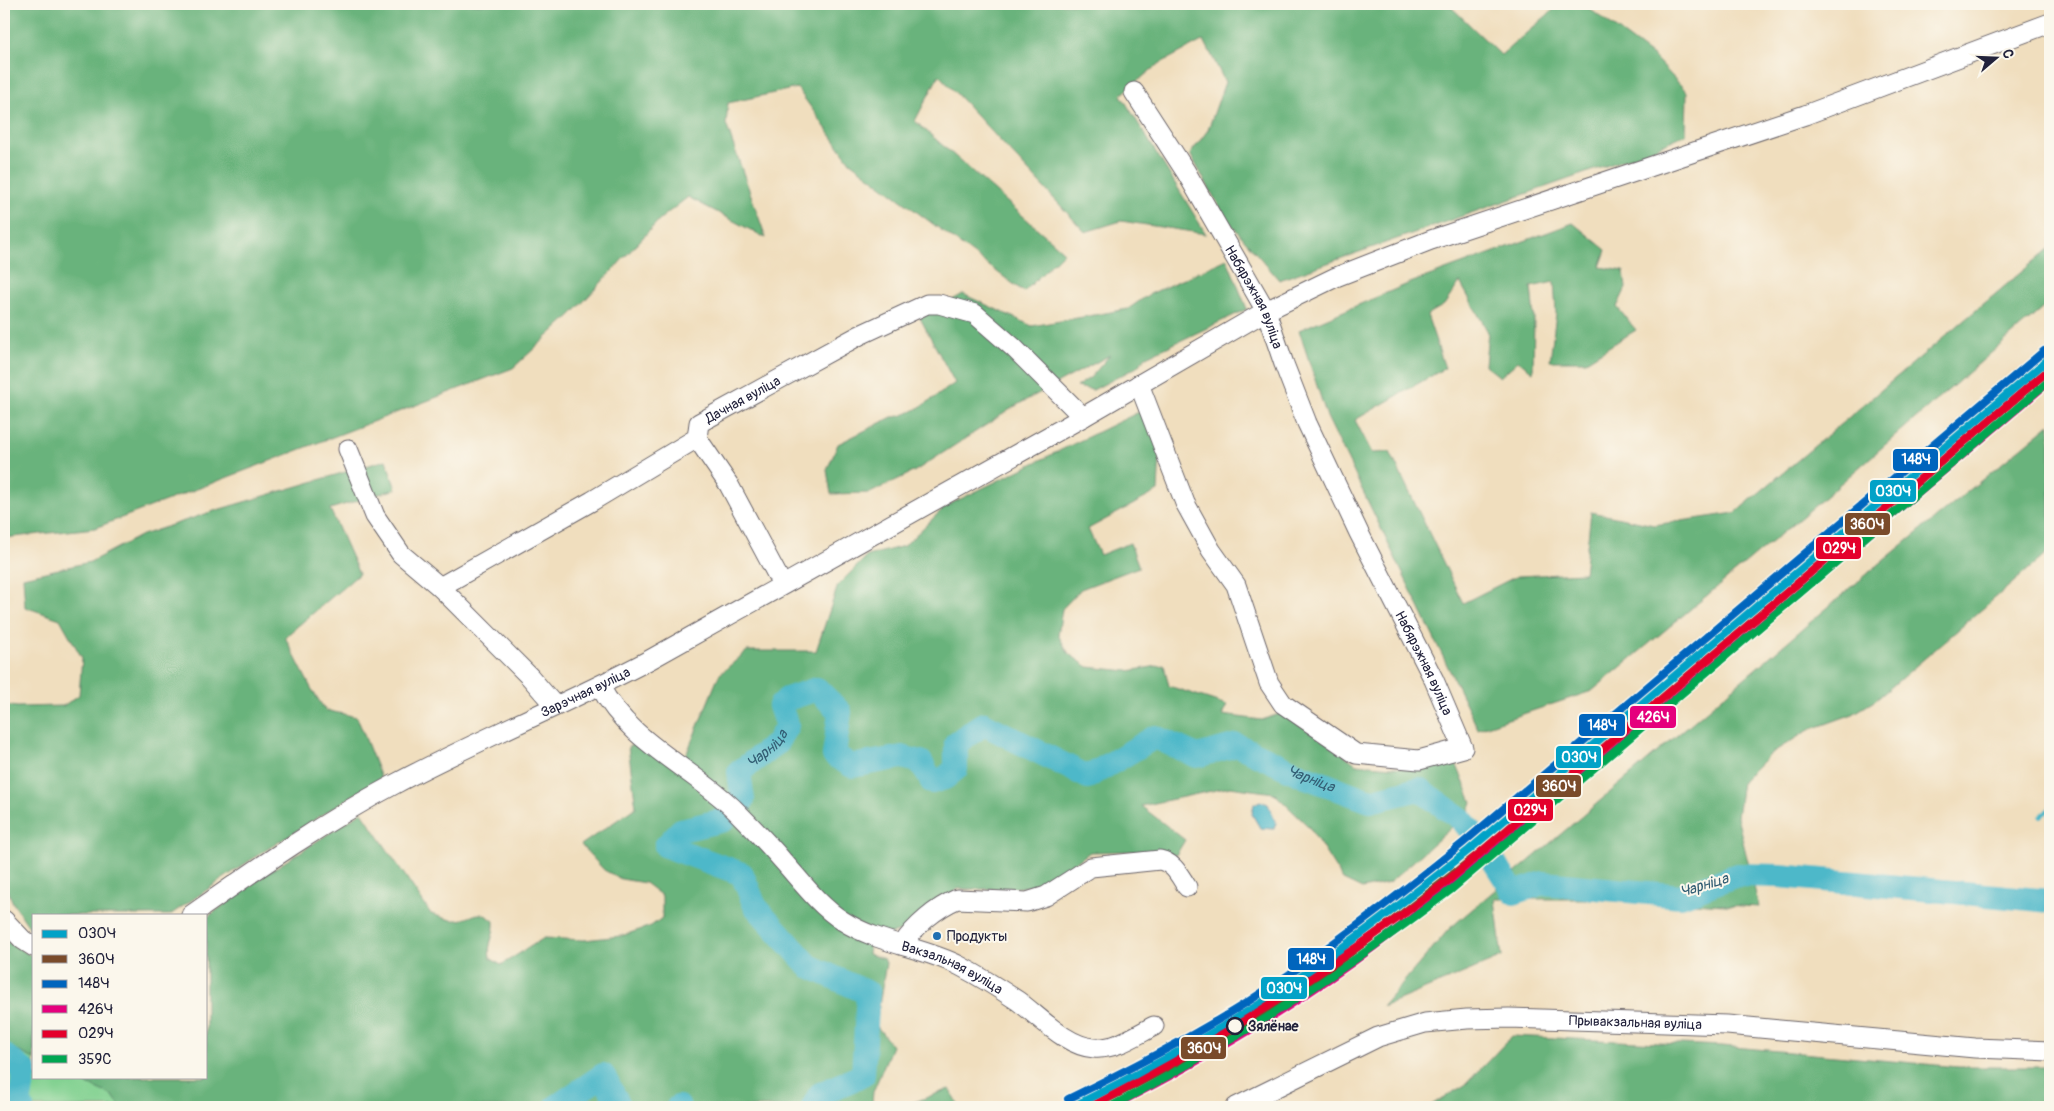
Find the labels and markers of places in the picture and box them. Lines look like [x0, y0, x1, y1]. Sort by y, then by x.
place label: Продукты [947, 928, 1007, 945]
marker: Продукты [931, 930, 943, 942]
marker: Зялёнае [1226, 1017, 1244, 1035]
place label: Зялёнае [1248, 1018, 1299, 1035]

